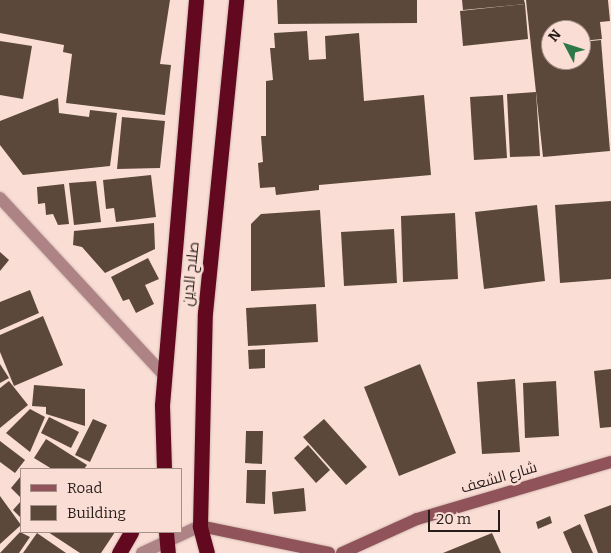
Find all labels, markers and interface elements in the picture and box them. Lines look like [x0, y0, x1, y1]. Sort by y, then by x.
north arrow [541, 20, 591, 70]
text: N [545, 26, 565, 45]
street label: صلاح الدين [179, 241, 203, 307]
street label: شارع الشعف [459, 459, 539, 497]
legend [20, 468, 182, 533]
text: Road [67, 479, 102, 497]
scale bar [431, 500, 504, 532]
text: Building [67, 504, 126, 522]
text: 20 m [436, 510, 471, 528]

